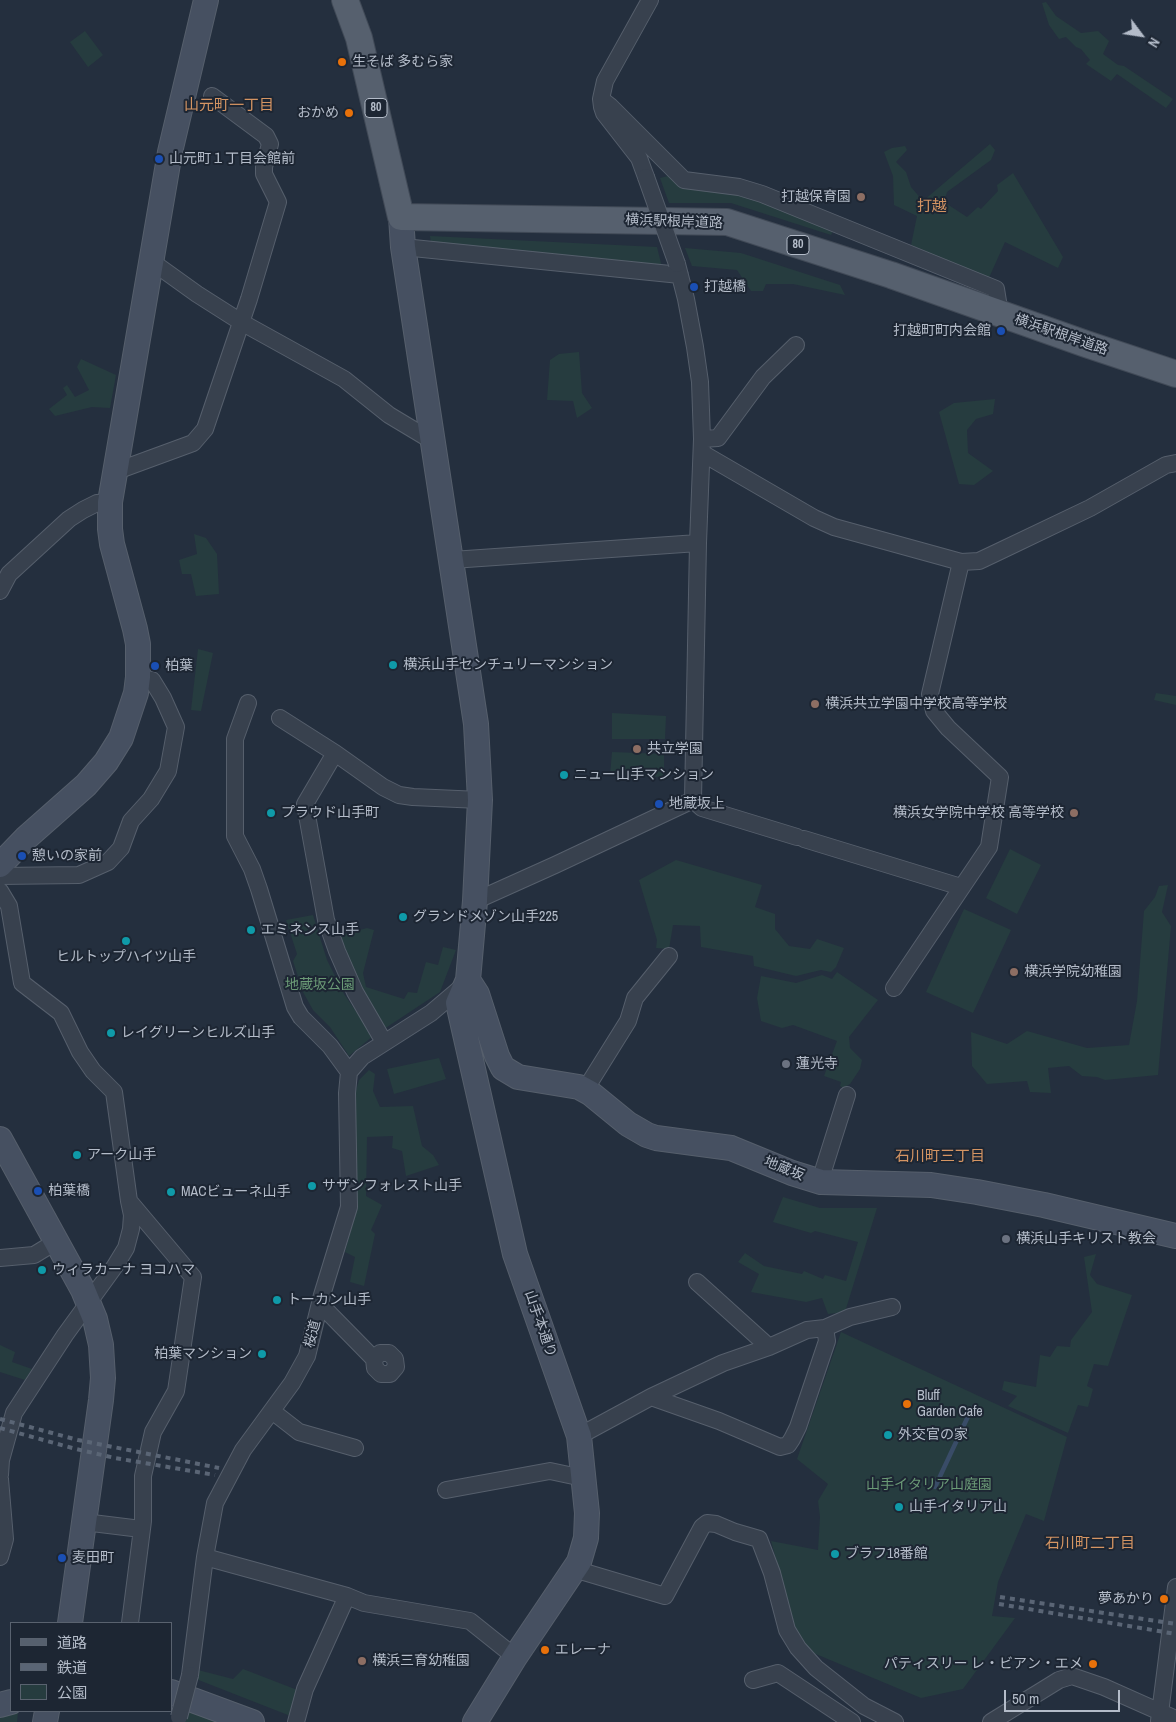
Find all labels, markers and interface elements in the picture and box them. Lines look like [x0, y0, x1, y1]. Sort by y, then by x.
north arrow [1116, 10, 1166, 60]
text: N [1144, 35, 1164, 51]
place label: 生そば 多むら家 [352, 54, 453, 70]
marker: 生そば 多むら家 [336, 56, 348, 68]
district label: 山元町一丁目 [184, 97, 274, 115]
road number: 80 [365, 99, 387, 118]
place label: おかめ [297, 105, 339, 121]
marker: おかめ [343, 107, 355, 119]
place label: 山元町１丁目会館前 [169, 151, 295, 167]
marker: 山元町１丁目会館前 [153, 153, 165, 165]
place label: 打越保育園 [781, 189, 851, 205]
marker: 打越保育園 [855, 191, 867, 203]
district label: 打越 [917, 198, 947, 216]
street label: 横浜駅根岸道路 [625, 212, 723, 232]
road number: 80 [787, 236, 809, 254]
place label: 打越橋 [704, 279, 746, 295]
marker: 打越橋 [688, 281, 700, 293]
street label: 横浜駅根岸道路 [1012, 311, 1110, 359]
place label: 打越町町内会館 [893, 323, 991, 339]
marker: 打越町町内会館 [995, 325, 1007, 337]
place label: 横浜山手センチュリーマンション [403, 657, 613, 673]
place label: 柏葉 [165, 658, 193, 674]
marker: 横浜山手センチュリーマンション [387, 659, 399, 671]
marker: 柏葉 [149, 660, 161, 672]
place label: 横浜共立学園中学校高等学校 [825, 696, 1007, 712]
marker: 横浜共立学園中学校高等学校 [809, 698, 821, 710]
place label: 共立学園 [647, 741, 703, 757]
marker: 共立学園 [631, 743, 643, 755]
place label: ニュー山手マンション [574, 767, 714, 783]
marker: ニュー山手マンション [558, 769, 570, 781]
place label: 地蔵坂上 [669, 796, 725, 812]
marker: 地蔵坂上 [653, 798, 665, 810]
place label: プラウド山手町 [281, 805, 379, 821]
place label: 横浜女学院中学校 高等学校 [893, 805, 1064, 821]
marker: プラウド山手町 [265, 807, 277, 819]
marker: 横浜女学院中学校 高等学校 [1068, 807, 1080, 819]
place label: 憩いの家前 [32, 848, 102, 864]
marker: 憩いの家前 [16, 850, 28, 862]
place label: グランドメゾン山手225 [413, 909, 558, 925]
marker: グランドメゾン山手225 [397, 911, 409, 923]
place label: エミネンス山手 [261, 922, 359, 938]
marker: エミネンス山手 [245, 924, 257, 936]
marker: ヒルトップハイツ山手 [120, 935, 132, 947]
place label: ヒルトップハイツ山手 [56, 949, 196, 965]
place label: 横浜学院幼稚園 [1024, 964, 1122, 980]
marker: 横浜学院幼稚園 [1008, 966, 1020, 978]
park label: 地蔵坂公園 [285, 977, 355, 993]
place label: レイグリーンヒルズ山手 [121, 1025, 275, 1041]
marker: レイグリーンヒルズ山手 [105, 1027, 117, 1039]
place label: 蓮光寺 [796, 1056, 838, 1072]
marker: 蓮光寺 [780, 1058, 792, 1070]
place label: アーク山手 [87, 1147, 156, 1163]
district label: 石川町三丁目 [895, 1148, 985, 1166]
marker: アーク山手 [71, 1149, 83, 1161]
street label: 地蔵坂 [761, 1153, 807, 1185]
place label: サザンフォレスト山手 [322, 1178, 462, 1194]
marker: サザンフォレスト山手 [306, 1180, 318, 1192]
place label: 柏葉橋 [48, 1183, 90, 1199]
place label: MACビューネ山手 [181, 1184, 291, 1200]
marker: 柏葉橋 [32, 1185, 44, 1197]
marker: MACビューネ山手 [165, 1186, 177, 1198]
place label: 横浜山手キリスト教会 [1016, 1231, 1156, 1247]
marker: 横浜山手キリスト教会 [1000, 1233, 1012, 1245]
place label: ウィラカーナ ヨコハマ [52, 1262, 195, 1278]
marker: ウィラカーナ ヨコハマ [36, 1264, 48, 1276]
street label: 山手本通り [521, 1288, 559, 1360]
place label: トーカン山手 [287, 1292, 371, 1308]
marker: トーカン山手 [271, 1294, 283, 1306]
street label: 桜道 [301, 1318, 325, 1350]
place label: 柏葉マンション [154, 1346, 252, 1362]
marker: 柏葉マンション [256, 1348, 268, 1360]
place label: Bluff Garden Cafe [917, 1388, 983, 1420]
marker: Bluff Garden Cafe [901, 1398, 913, 1410]
place label: 外交官の家 [898, 1427, 968, 1443]
marker: 外交官の家 [882, 1429, 894, 1441]
park label: 山手イタリア山庭園 [866, 1477, 992, 1493]
place label: 山手イタリア山 [909, 1499, 1007, 1515]
marker: 山手イタリア山 [893, 1501, 905, 1513]
district label: 石川町二丁目 [1045, 1535, 1135, 1553]
place label: ブラフ18番館 [845, 1546, 928, 1562]
marker: ブラフ18番館 [829, 1548, 841, 1560]
place label: 麦田町 [72, 1550, 114, 1566]
marker: 麦田町 [56, 1552, 68, 1564]
place label: 夢あかり [1098, 1591, 1154, 1607]
marker: 夢あかり [1158, 1593, 1170, 1605]
legend [10, 1622, 172, 1712]
text: 道路 [57, 1632, 87, 1653]
place label: エレーナ [555, 1642, 611, 1658]
marker: エレーナ [539, 1644, 551, 1656]
place label: 横浜三育幼稚園 [372, 1653, 470, 1669]
marker: 横浜三育幼稚園 [356, 1655, 368, 1667]
place label: パティスリー レ・ビアン・エメ [884, 1656, 1083, 1672]
text: 鉄道 [57, 1657, 87, 1678]
marker: パティスリー レ・ビアン・エメ [1087, 1658, 1099, 1670]
scale bar [1006, 1680, 1122, 1712]
text: 公園 [57, 1682, 87, 1703]
text: 50 m [1012, 1688, 1039, 1709]

